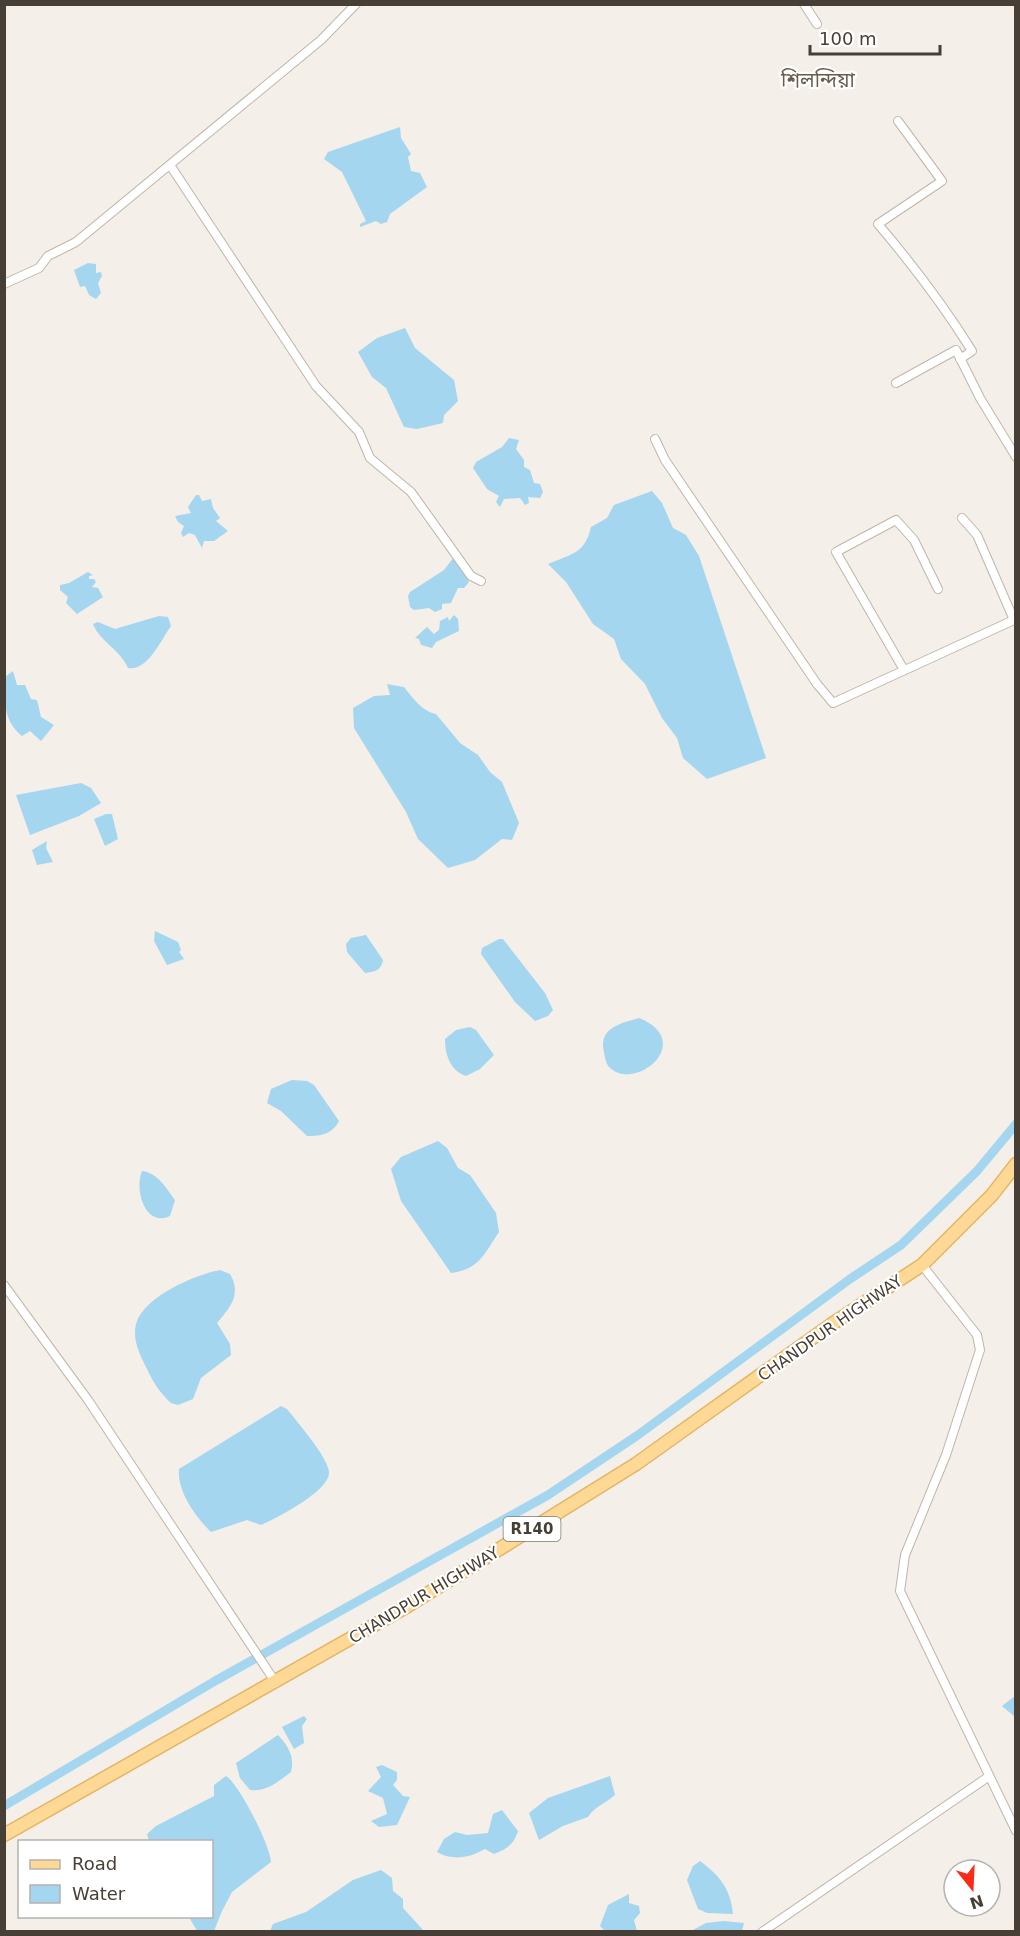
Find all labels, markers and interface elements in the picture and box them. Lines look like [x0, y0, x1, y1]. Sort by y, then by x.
scale bar [810, 18, 940, 56]
text: 100 m [819, 28, 877, 49]
district label: শিলন্দিয়া [780, 68, 856, 92]
street label: CHANDPUR HIGHWAY [754, 1271, 906, 1385]
road number: R140 [504, 1517, 560, 1541]
street label: CHANDPUR HIGHWAY [346, 1543, 503, 1647]
legend [18, 1840, 213, 1918]
text: Road [72, 1853, 117, 1874]
north arrow [942, 1858, 1002, 1918]
text: Water [72, 1883, 126, 1904]
text: N [967, 1891, 986, 1913]

